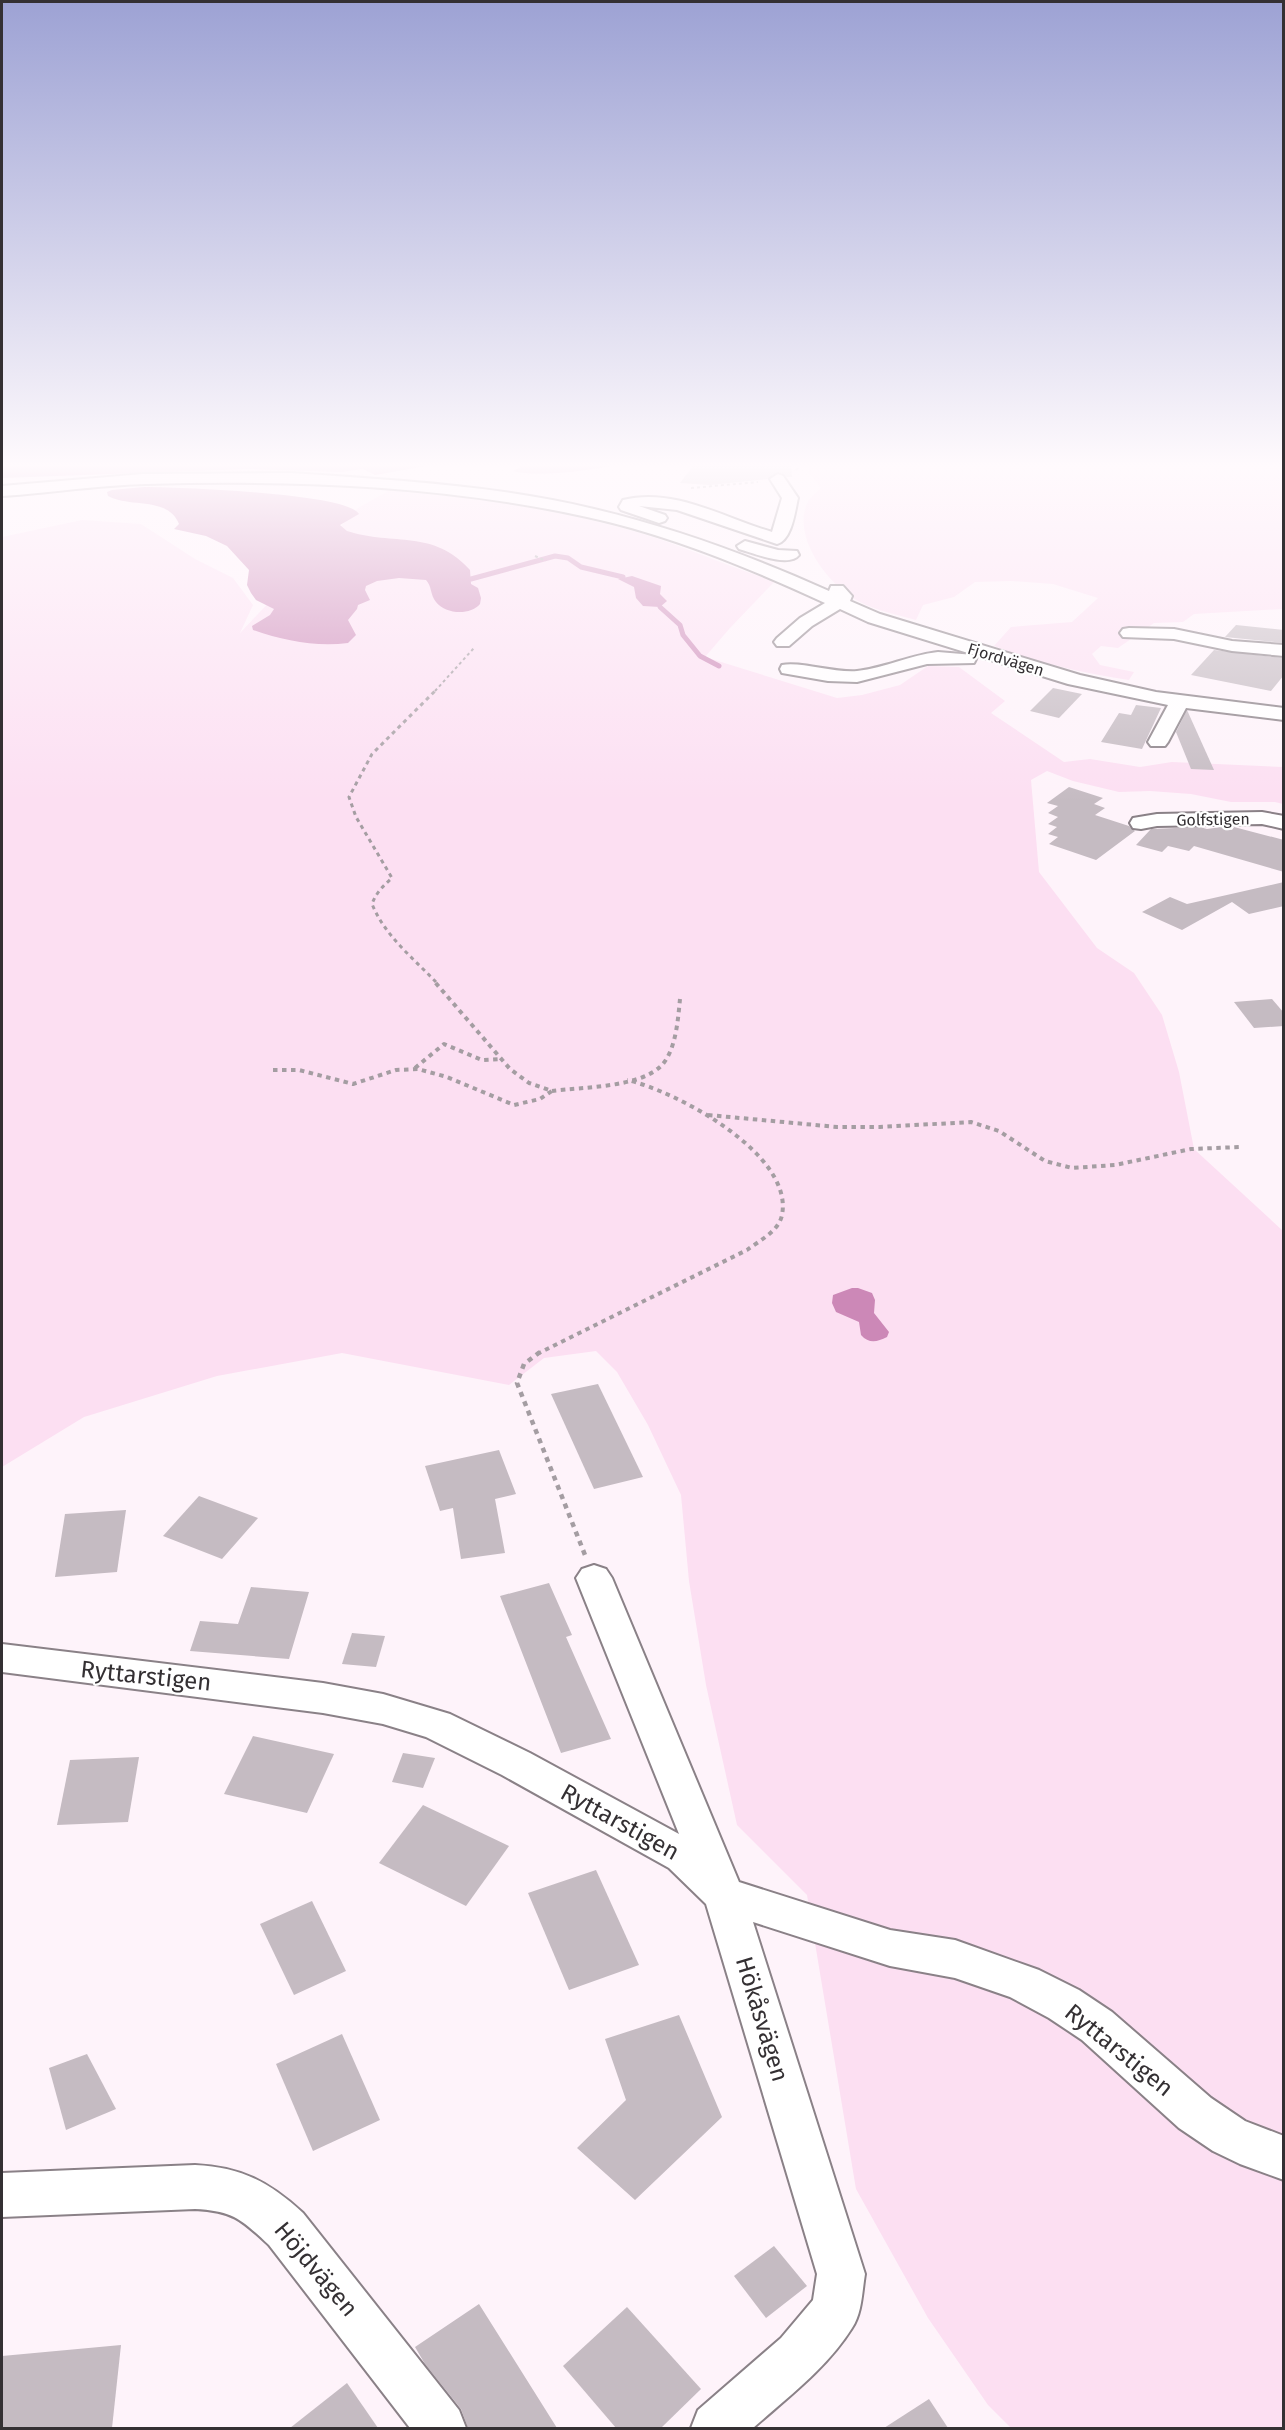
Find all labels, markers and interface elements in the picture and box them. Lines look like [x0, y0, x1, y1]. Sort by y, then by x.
street label: Fjordvägen [965, 639, 1046, 680]
street label: Golfstigen [1176, 809, 1250, 830]
street label: Ryttarstigen [79, 1655, 213, 1697]
street label: Ryttarstigen [556, 1778, 684, 1866]
street label: Hökåsvägen [730, 1953, 794, 2085]
street label: Ryttarstigen [1059, 1998, 1179, 2102]
street label: Höjdvägen [268, 2216, 364, 2322]

